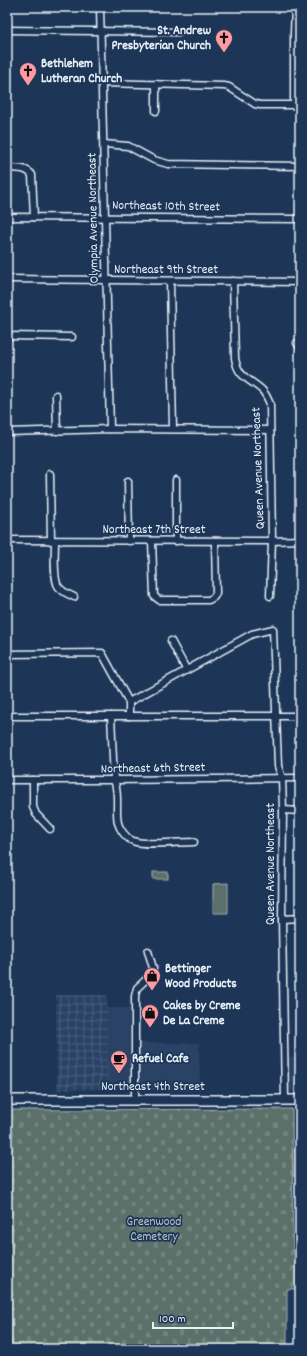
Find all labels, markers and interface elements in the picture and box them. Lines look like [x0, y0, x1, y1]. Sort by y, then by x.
place label: St. Andrew Presbyterian Church [111, 22, 212, 56]
church icon: St. Andrew Presbyterian Church [214, 28, 234, 53]
place label: Bethlehem Lutheran Church [41, 55, 122, 89]
church icon: Bethlehem Lutheran Church [18, 61, 38, 86]
street label: Olympia Avenue Northeast [83, 152, 105, 283]
street label: Northeast 10th Street [112, 197, 220, 217]
street label: Northeast 9th Street [114, 261, 218, 280]
street label: Queen Avenue Northeast [247, 407, 271, 529]
street label: Northeast 7th Street [102, 521, 206, 540]
street label: Northeast 6th Street [101, 759, 206, 779]
street label: Queen Avenue Northeast [262, 803, 281, 925]
place label: Bettinger Wood Products [165, 960, 237, 994]
shop icon: Bettinger Wood Products [142, 966, 162, 991]
place label: Cakes by Creme De La Creme [163, 997, 241, 1031]
shop icon: Cakes by Creme De La Creme [140, 1003, 160, 1028]
cafe icon: Refuel Cafe [109, 1049, 129, 1074]
place label: Refuel Cafe [132, 1050, 189, 1069]
street label: Northeast 4th Street [101, 1078, 205, 1097]
park label: Greenwood Cemetery [127, 1213, 181, 1247]
scale bar [153, 1304, 233, 1330]
text: 100 m [159, 1311, 186, 1328]

